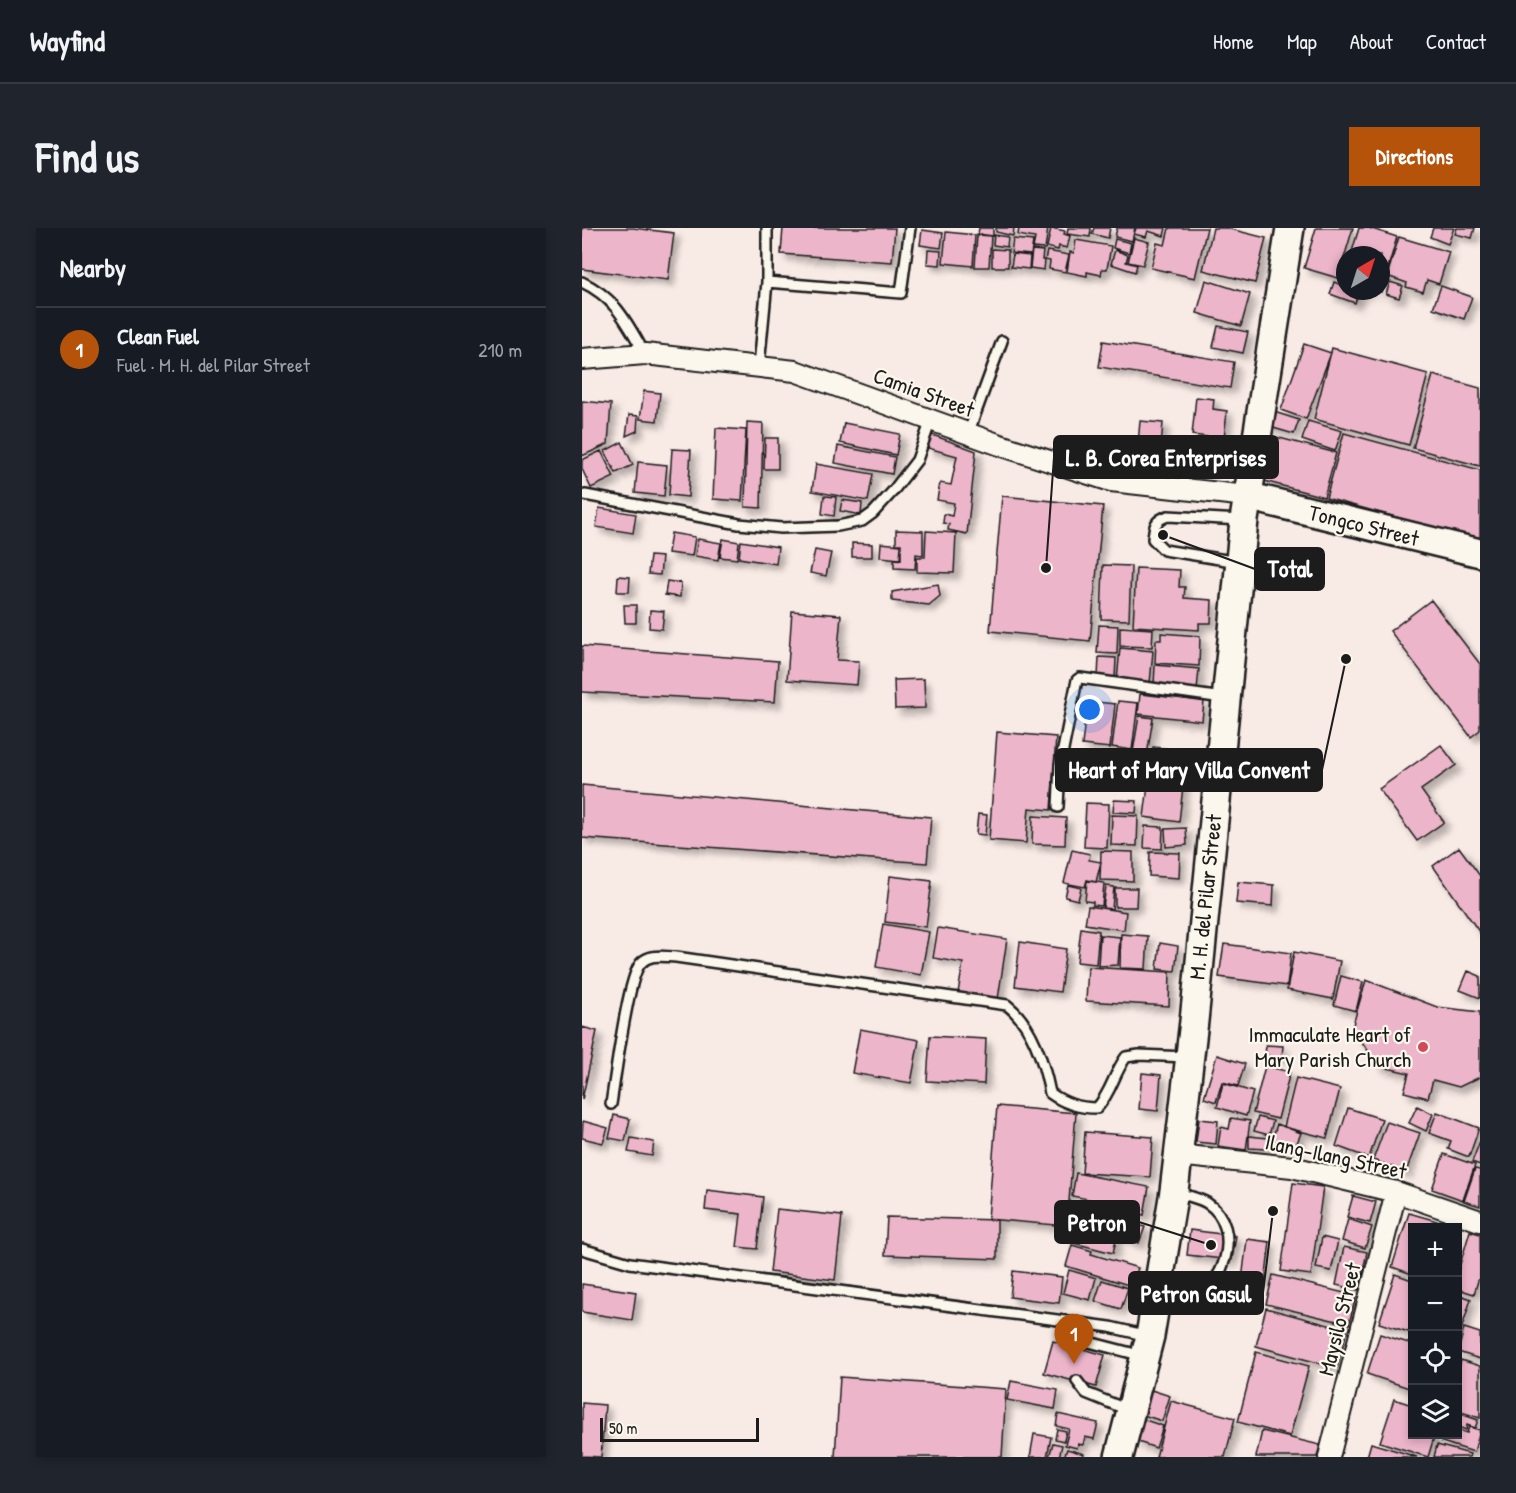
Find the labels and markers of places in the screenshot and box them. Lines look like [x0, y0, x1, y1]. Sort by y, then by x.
callout: L. B. Corea Enterprises [1054, 436, 1278, 478]
callout: Total [1255, 548, 1324, 590]
callout: Heart of Mary Villa Convent [1056, 749, 1322, 791]
place label: Immaculate Heart of Mary Parish Church [1249, 1019, 1411, 1074]
marker: Immaculate Heart of Mary Parish Church [1416, 1040, 1430, 1054]
callout: Petron [1055, 1201, 1139, 1243]
callout: Petron Gasul [1129, 1272, 1263, 1314]
pin: 1 [1054, 1314, 1094, 1364]

